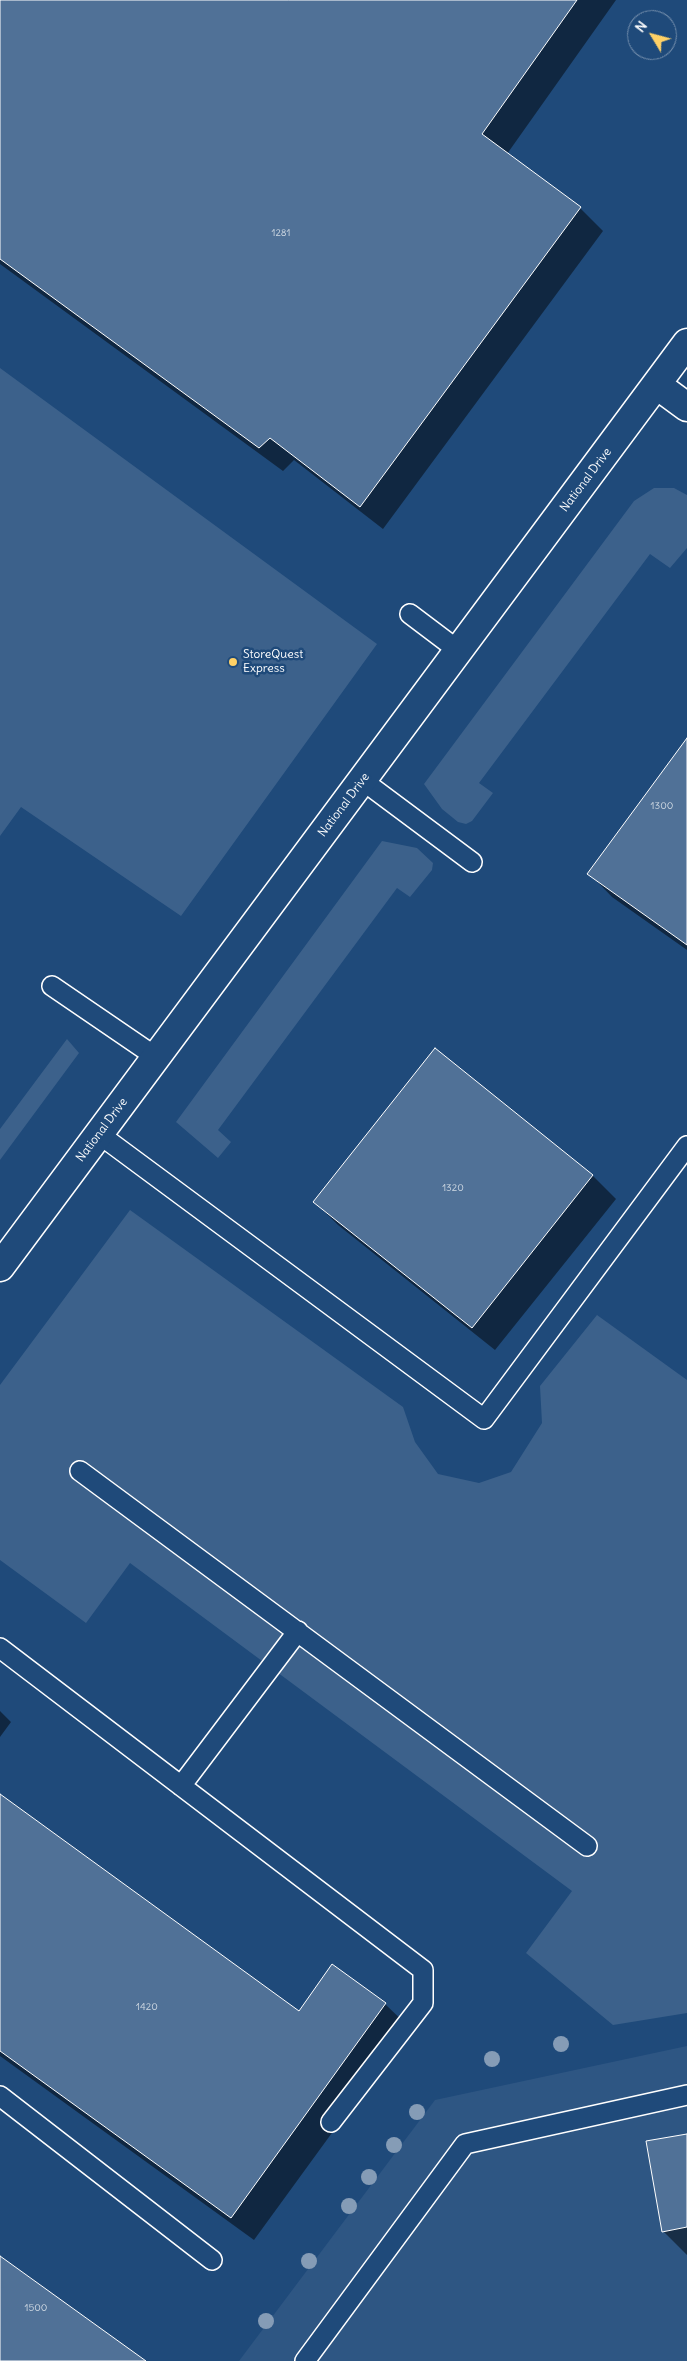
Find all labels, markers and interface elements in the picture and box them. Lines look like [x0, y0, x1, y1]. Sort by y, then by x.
north arrow [627, 10, 677, 60]
text: N [631, 17, 651, 36]
house number: 1281 [271, 227, 291, 239]
street label: National Drive [557, 445, 615, 515]
place label: StoreQuest Express [243, 648, 303, 676]
marker: StoreQuest Express [227, 656, 239, 668]
street label: National Drive [315, 770, 373, 840]
house number: 1300 [651, 800, 673, 812]
street label: National Drive [73, 1095, 131, 1165]
house number: 1320 [442, 1182, 464, 1194]
house number: 1420 [136, 2001, 158, 2013]
house number: 1500 [25, 2302, 47, 2314]

